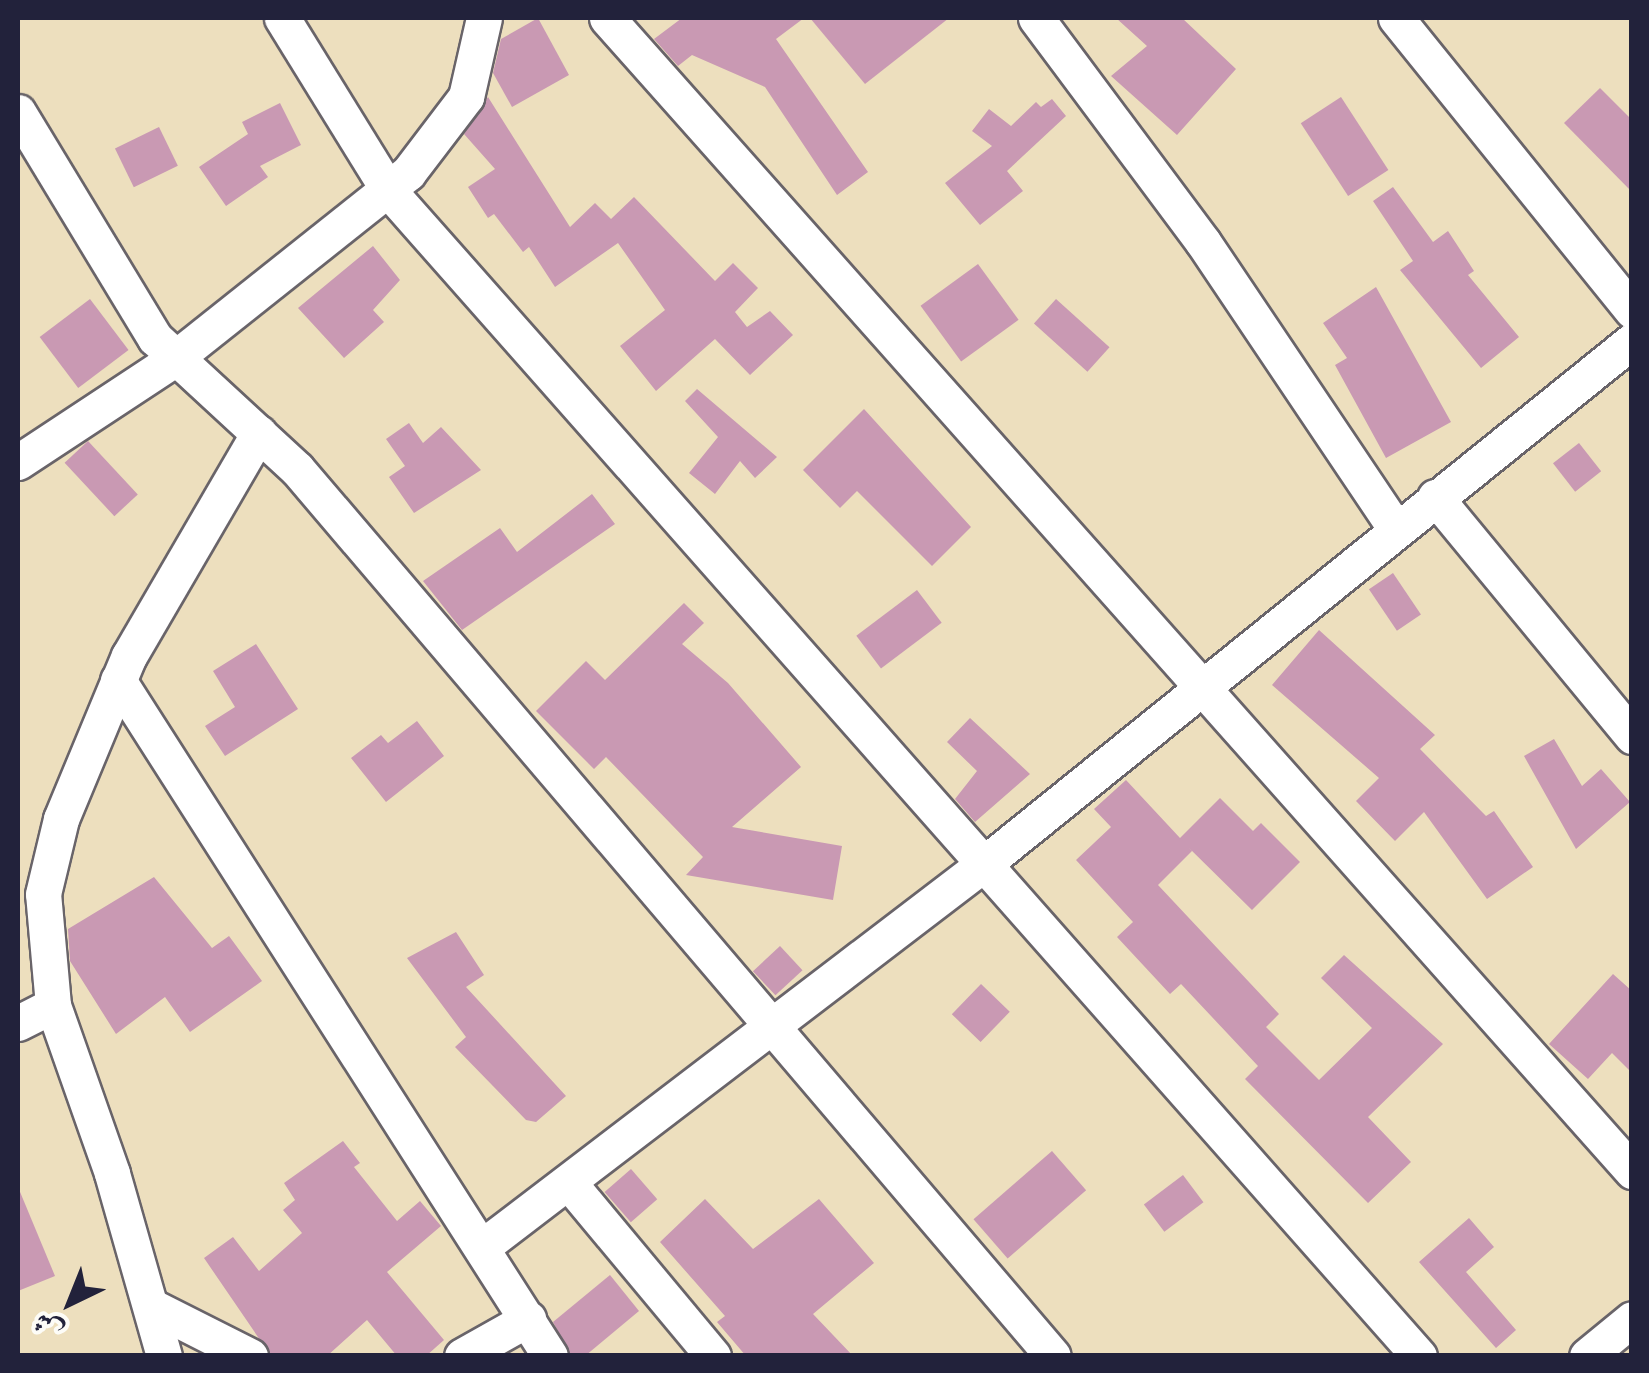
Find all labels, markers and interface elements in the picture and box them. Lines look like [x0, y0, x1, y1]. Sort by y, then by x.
north arrow [20, 1253, 120, 1353]
text: ش [26, 1302, 73, 1349]

